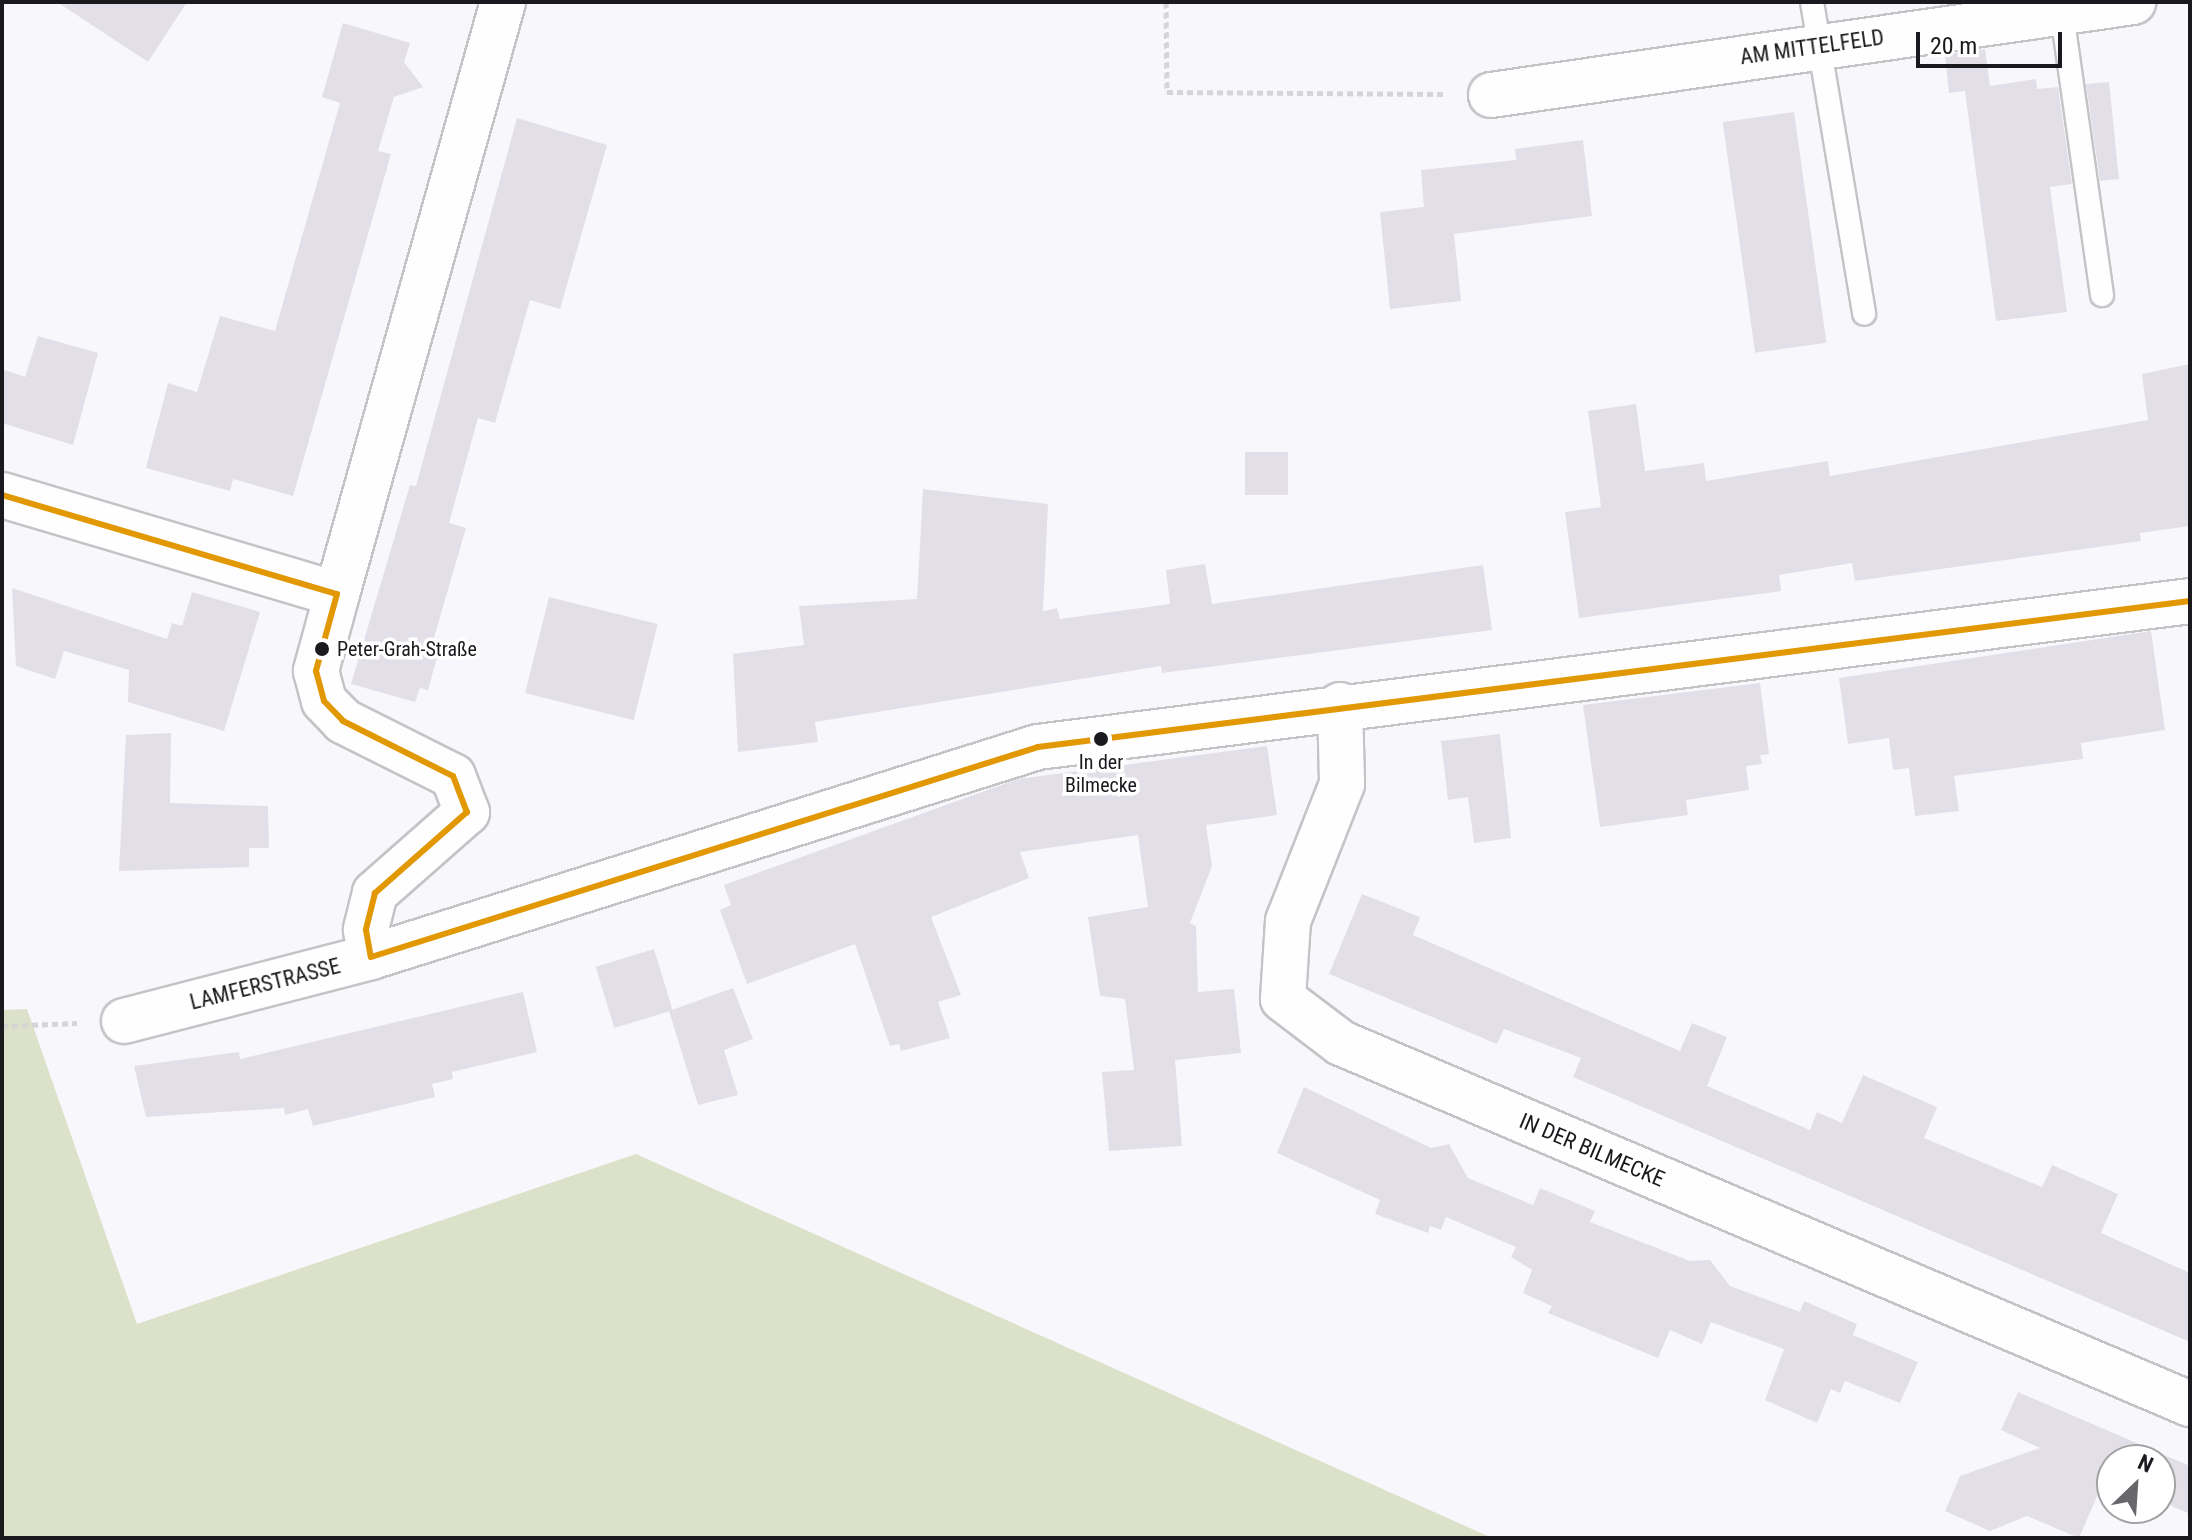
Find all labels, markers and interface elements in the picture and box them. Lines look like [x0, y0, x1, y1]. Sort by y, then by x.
scale bar [1920, 16, 2066, 66]
street label: AM MITTELFELD [1738, 24, 1886, 70]
text: 20 m [1930, 32, 1977, 60]
place label: Peter-Grah-Straße [337, 637, 477, 661]
marker: Peter-Grah-Straße [314, 641, 330, 657]
marker: In der Bilmecke [1093, 731, 1109, 747]
place label: In der Bilmecke [1065, 750, 1137, 797]
street label: LAMFERSTRASSE [187, 953, 343, 1015]
street label: IN DER BILMECKE [1515, 1108, 1669, 1192]
north arrow [2096, 1444, 2176, 1524]
text: N [2134, 1449, 2157, 1478]

